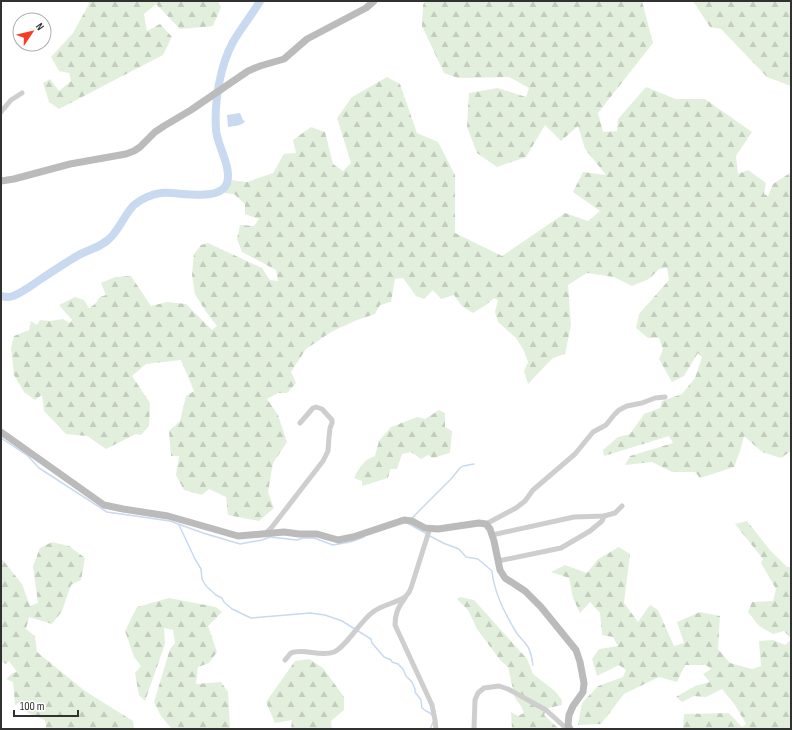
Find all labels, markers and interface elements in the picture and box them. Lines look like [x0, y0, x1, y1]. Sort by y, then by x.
north arrow [12, 12, 52, 52]
text: N [33, 20, 47, 33]
scale bar [14, 692, 78, 718]
text: 100 m [20, 699, 45, 714]

